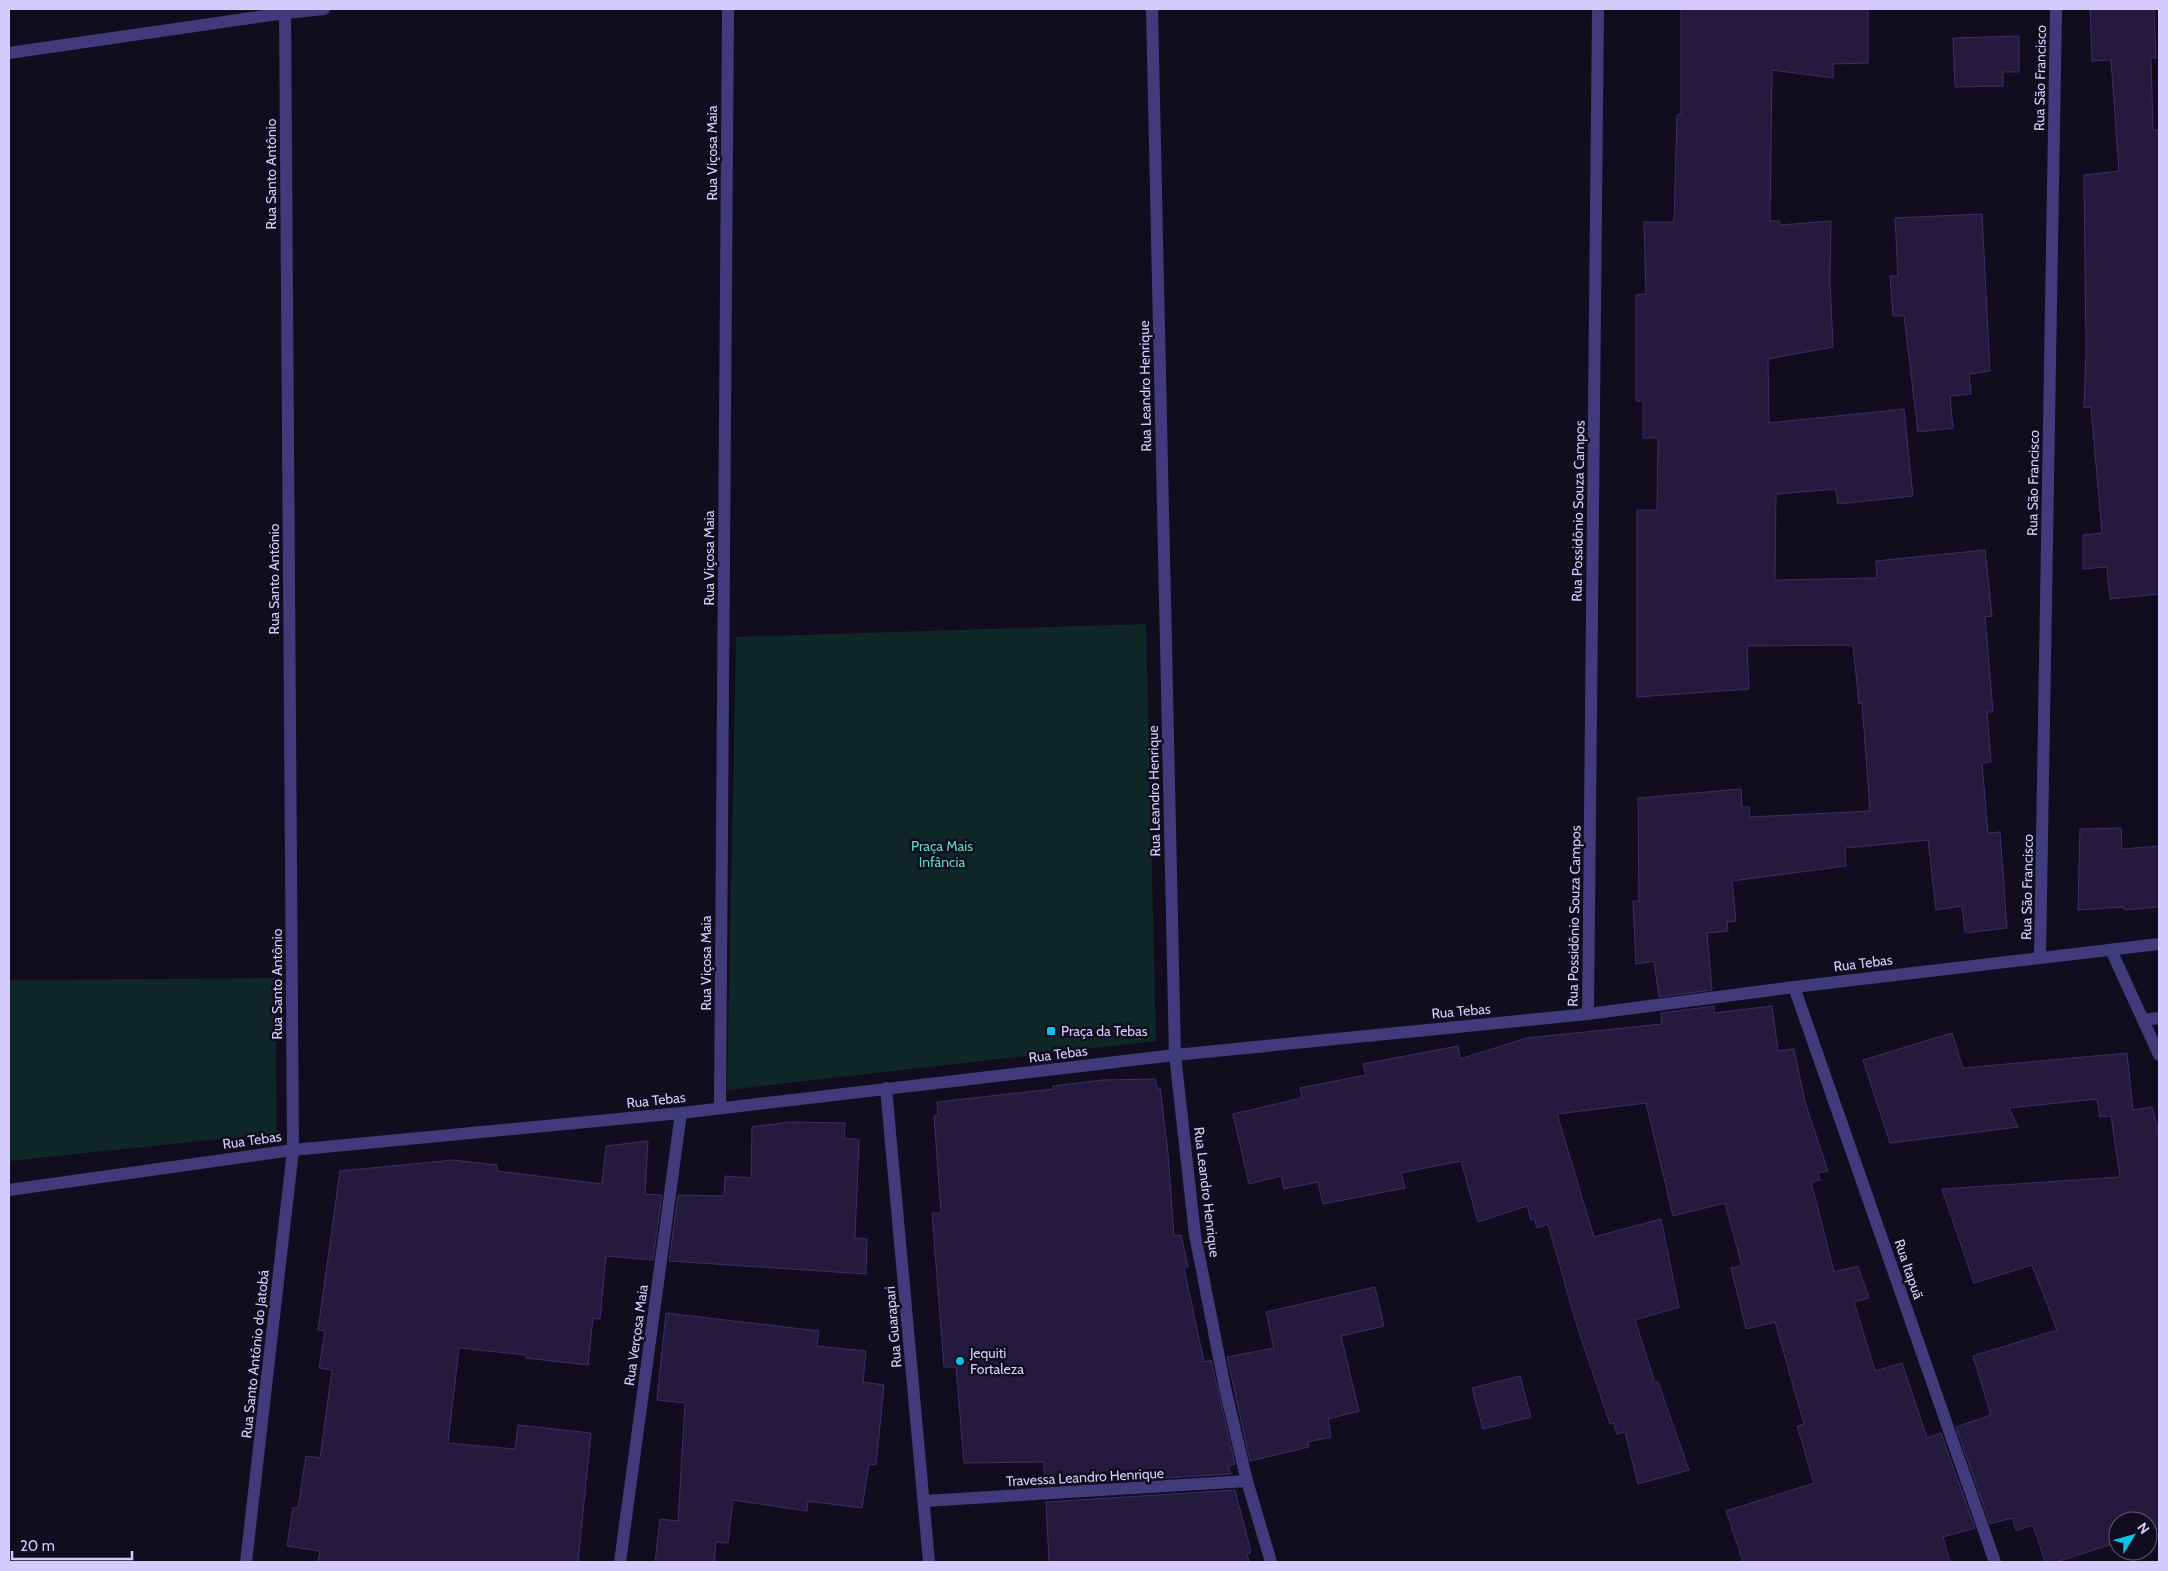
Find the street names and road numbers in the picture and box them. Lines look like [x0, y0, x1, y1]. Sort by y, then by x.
street label: Rua São Francisco [2030, 25, 2050, 131]
street label: Rua Viçosa Maia [703, 105, 721, 200]
street label: Rua Santo Antônio [262, 118, 280, 229]
street label: Rua Leandro Henrique [1135, 320, 1155, 452]
street label: Rua Possidônio Souza Campos [1567, 420, 1589, 602]
street label: Rua São Francisco [2023, 430, 2043, 536]
street label: Rua Viçosa Maia [700, 510, 718, 605]
street label: Rua Santo Antônio [265, 523, 283, 634]
street label: Rua Leandro Henrique [1144, 725, 1164, 857]
street label: Rua Possidônio Souza Campos [1563, 825, 1585, 1007]
street label: Rua São Francisco [2017, 834, 2037, 940]
street label: Rua Viçosa Maia [697, 915, 715, 1010]
street label: Rua Santo Antônio [268, 928, 286, 1039]
street label: Rua Tebas [1832, 950, 1894, 976]
street label: Rua Tebas [1431, 999, 1492, 1023]
street label: Rua Tebas [1027, 1041, 1089, 1067]
street label: Rua Tebas [626, 1088, 687, 1112]
street label: Rua Leandro Henrique [1190, 1126, 1224, 1258]
street label: Rua Tebas [221, 1127, 283, 1153]
street label: Rua Itapuã [1890, 1237, 1928, 1302]
street label: Rua Santo Antônio do Jatobá [237, 1269, 273, 1439]
street label: Rua Verçosa Maia [620, 1283, 652, 1387]
street label: Rua Guarapari [880, 1285, 906, 1369]
street label: Travessa Leandro Henrique [1006, 1464, 1164, 1490]

